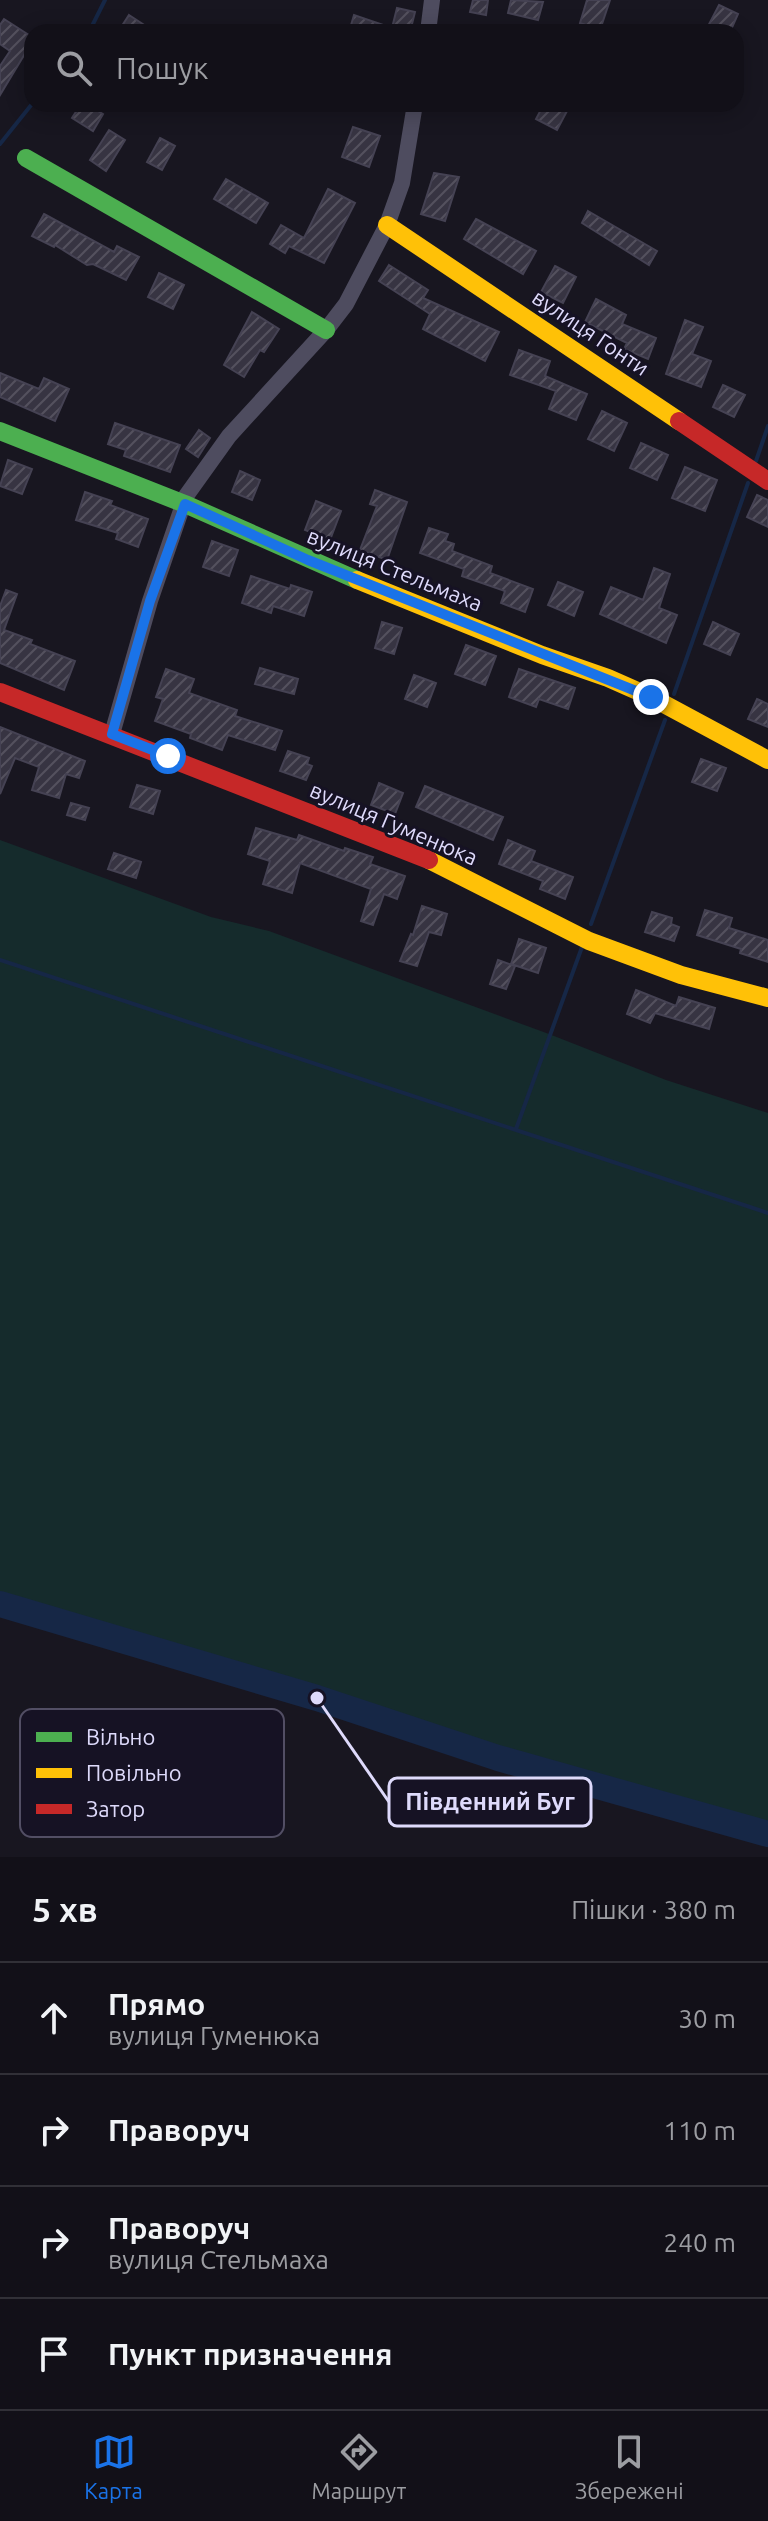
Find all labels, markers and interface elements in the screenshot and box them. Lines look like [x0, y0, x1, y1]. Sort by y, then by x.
search box [24, 24, 744, 112]
icon: search [52, 46, 96, 90]
text: Пошук [116, 51, 209, 85]
street label: вулиця Гонти [528, 284, 654, 380]
street label: вулиця Стельмаха [304, 522, 486, 616]
route end [633, 679, 669, 715]
route start [150, 738, 186, 774]
street label: вулиця Гуменюка [307, 776, 481, 870]
legend [20, 1709, 284, 1837]
text: Вільно [86, 1724, 155, 1749]
text: Повільно [86, 1760, 182, 1785]
callout: Південний Буг [389, 1778, 591, 1826]
text: Південний Буг [405, 1788, 575, 1815]
text: Затор [86, 1796, 145, 1821]
text: 5 хв [32, 1890, 98, 1928]
text: Пішки · 380 m [571, 1895, 736, 1924]
text: Прямо [108, 1987, 205, 2021]
icon: ahead [32, 1996, 76, 2040]
text: 30 m [678, 2004, 736, 2033]
text: вулиця Гуменюка [108, 2021, 320, 2050]
icon: right [32, 2108, 76, 2152]
text: Праворуч [108, 2113, 250, 2147]
text: 110 m [664, 2116, 736, 2145]
text: Праворуч [108, 2211, 250, 2245]
icon: right [32, 2220, 76, 2264]
text: 240 m [664, 2228, 736, 2257]
text: вулиця Стельмаха [108, 2245, 329, 2274]
icon: arrive [32, 2332, 76, 2376]
text: Пункт призначення [108, 2337, 392, 2371]
tab: Карта [84, 2430, 143, 2503]
tab: Маршрут [312, 2430, 406, 2503]
tab: Збережені [575, 2430, 684, 2503]

